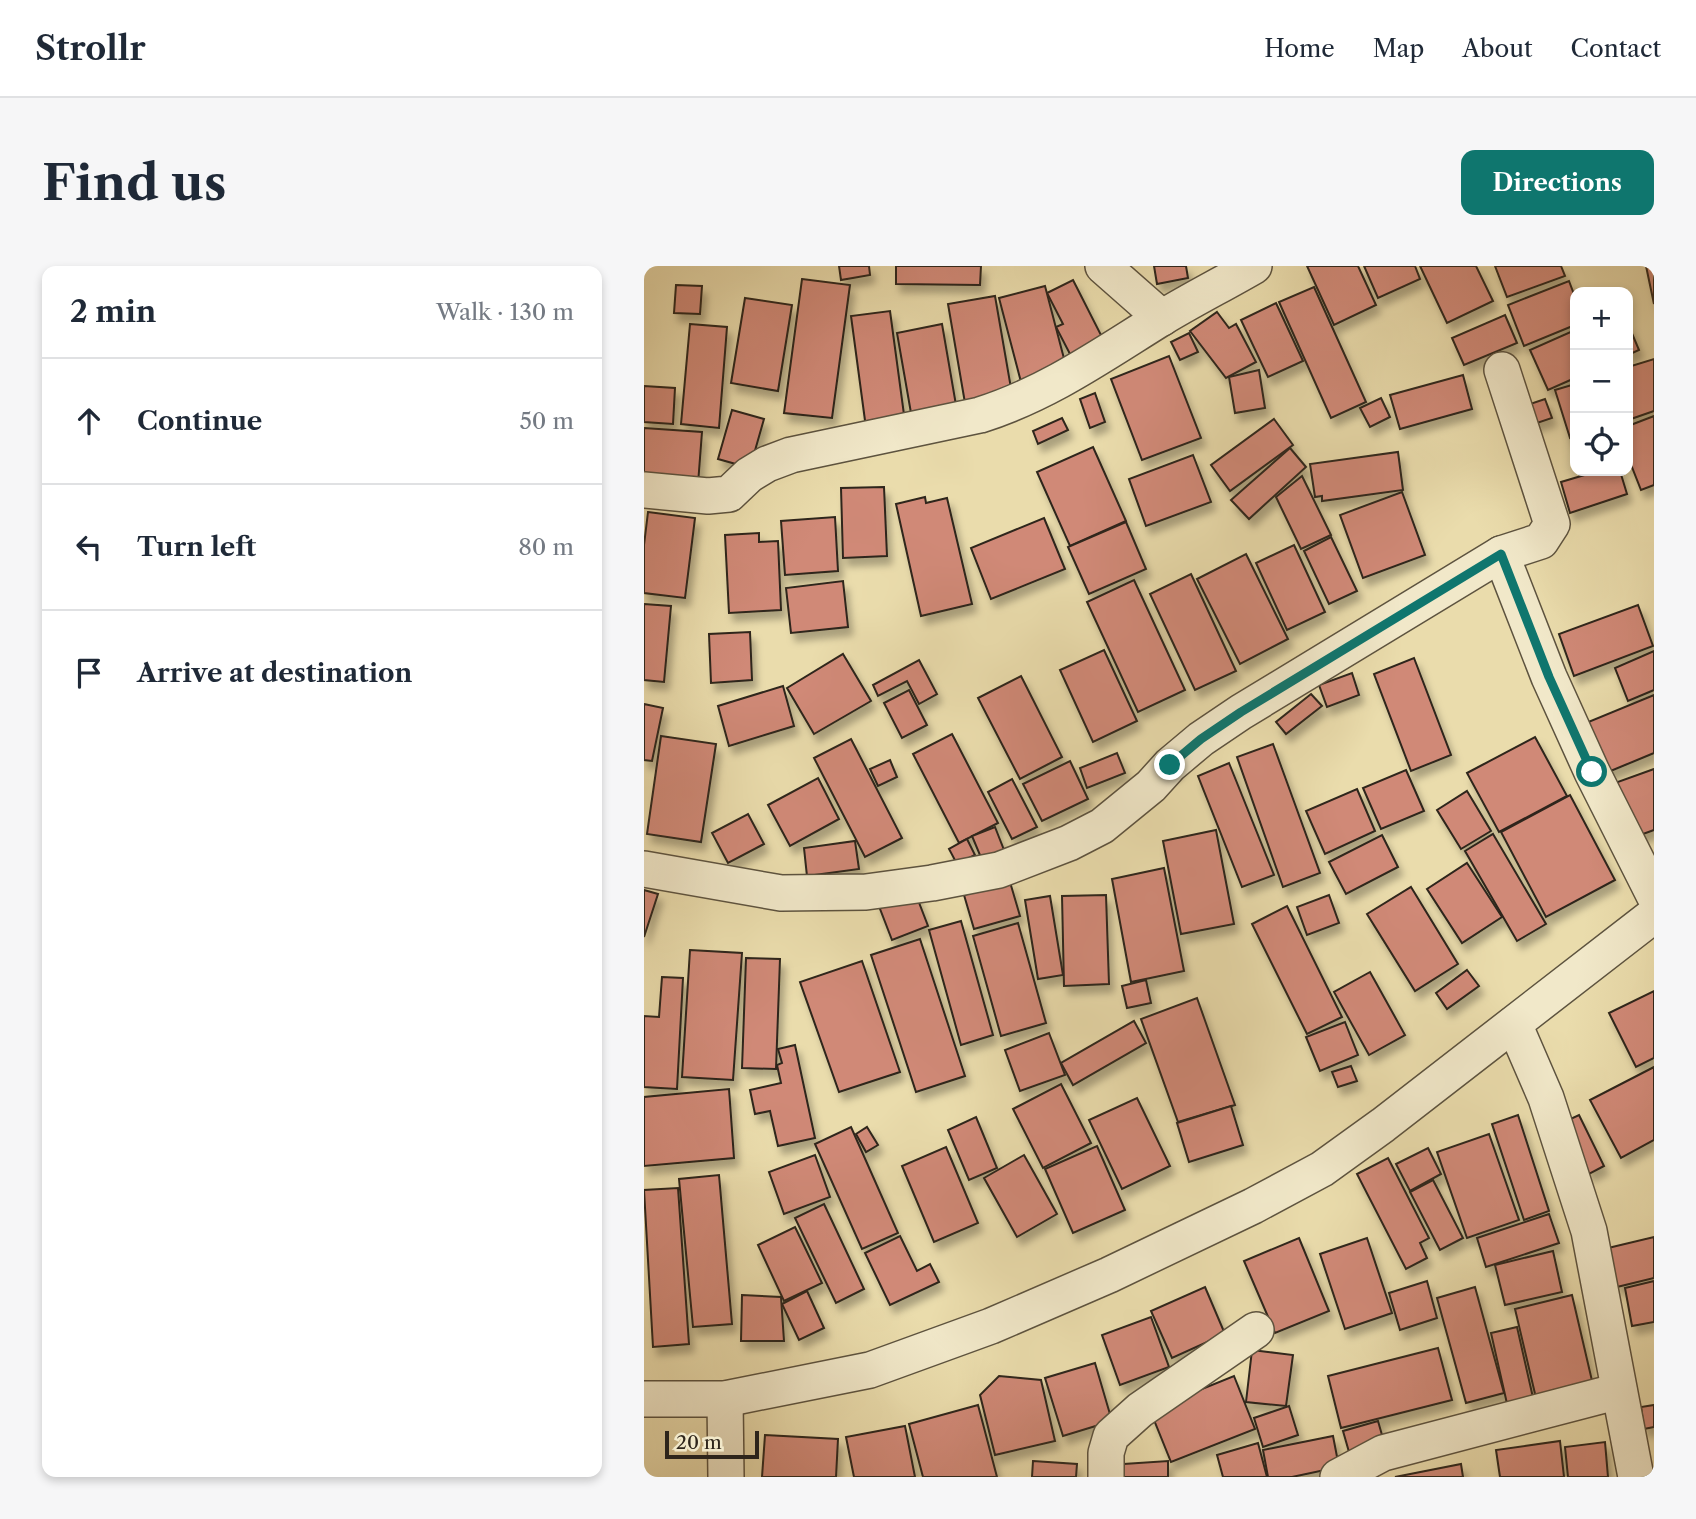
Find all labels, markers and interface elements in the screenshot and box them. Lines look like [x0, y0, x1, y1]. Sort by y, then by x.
text: Strollr [35, 28, 146, 69]
text: Home [1264, 34, 1335, 63]
text: Map [1373, 34, 1424, 63]
text: About [1462, 34, 1533, 63]
text: Contact [1571, 34, 1661, 63]
button: Directions [1461, 150, 1654, 215]
text: Find us [42, 152, 226, 213]
map controls [1570, 287, 1633, 476]
button: + [1570, 287, 1633, 350]
text: 2 min [70, 293, 156, 330]
text: Walk · 130 m [436, 298, 574, 326]
button: − [1570, 350, 1633, 413]
icon: ahead [70, 402, 108, 440]
text: Continue [137, 405, 262, 437]
text: 50 m [519, 407, 574, 435]
button: locate [1570, 413, 1633, 476]
icon: left [70, 528, 108, 566]
text: Turn left [137, 531, 256, 563]
text: 80 m [518, 533, 574, 561]
icon: arrive [70, 654, 108, 692]
text: Arrive at destination [137, 657, 412, 689]
route end [1154, 749, 1185, 780]
route start [1576, 756, 1607, 787]
scale bar [665, 1428, 760, 1460]
text: 20 m [676, 1431, 722, 1454]

